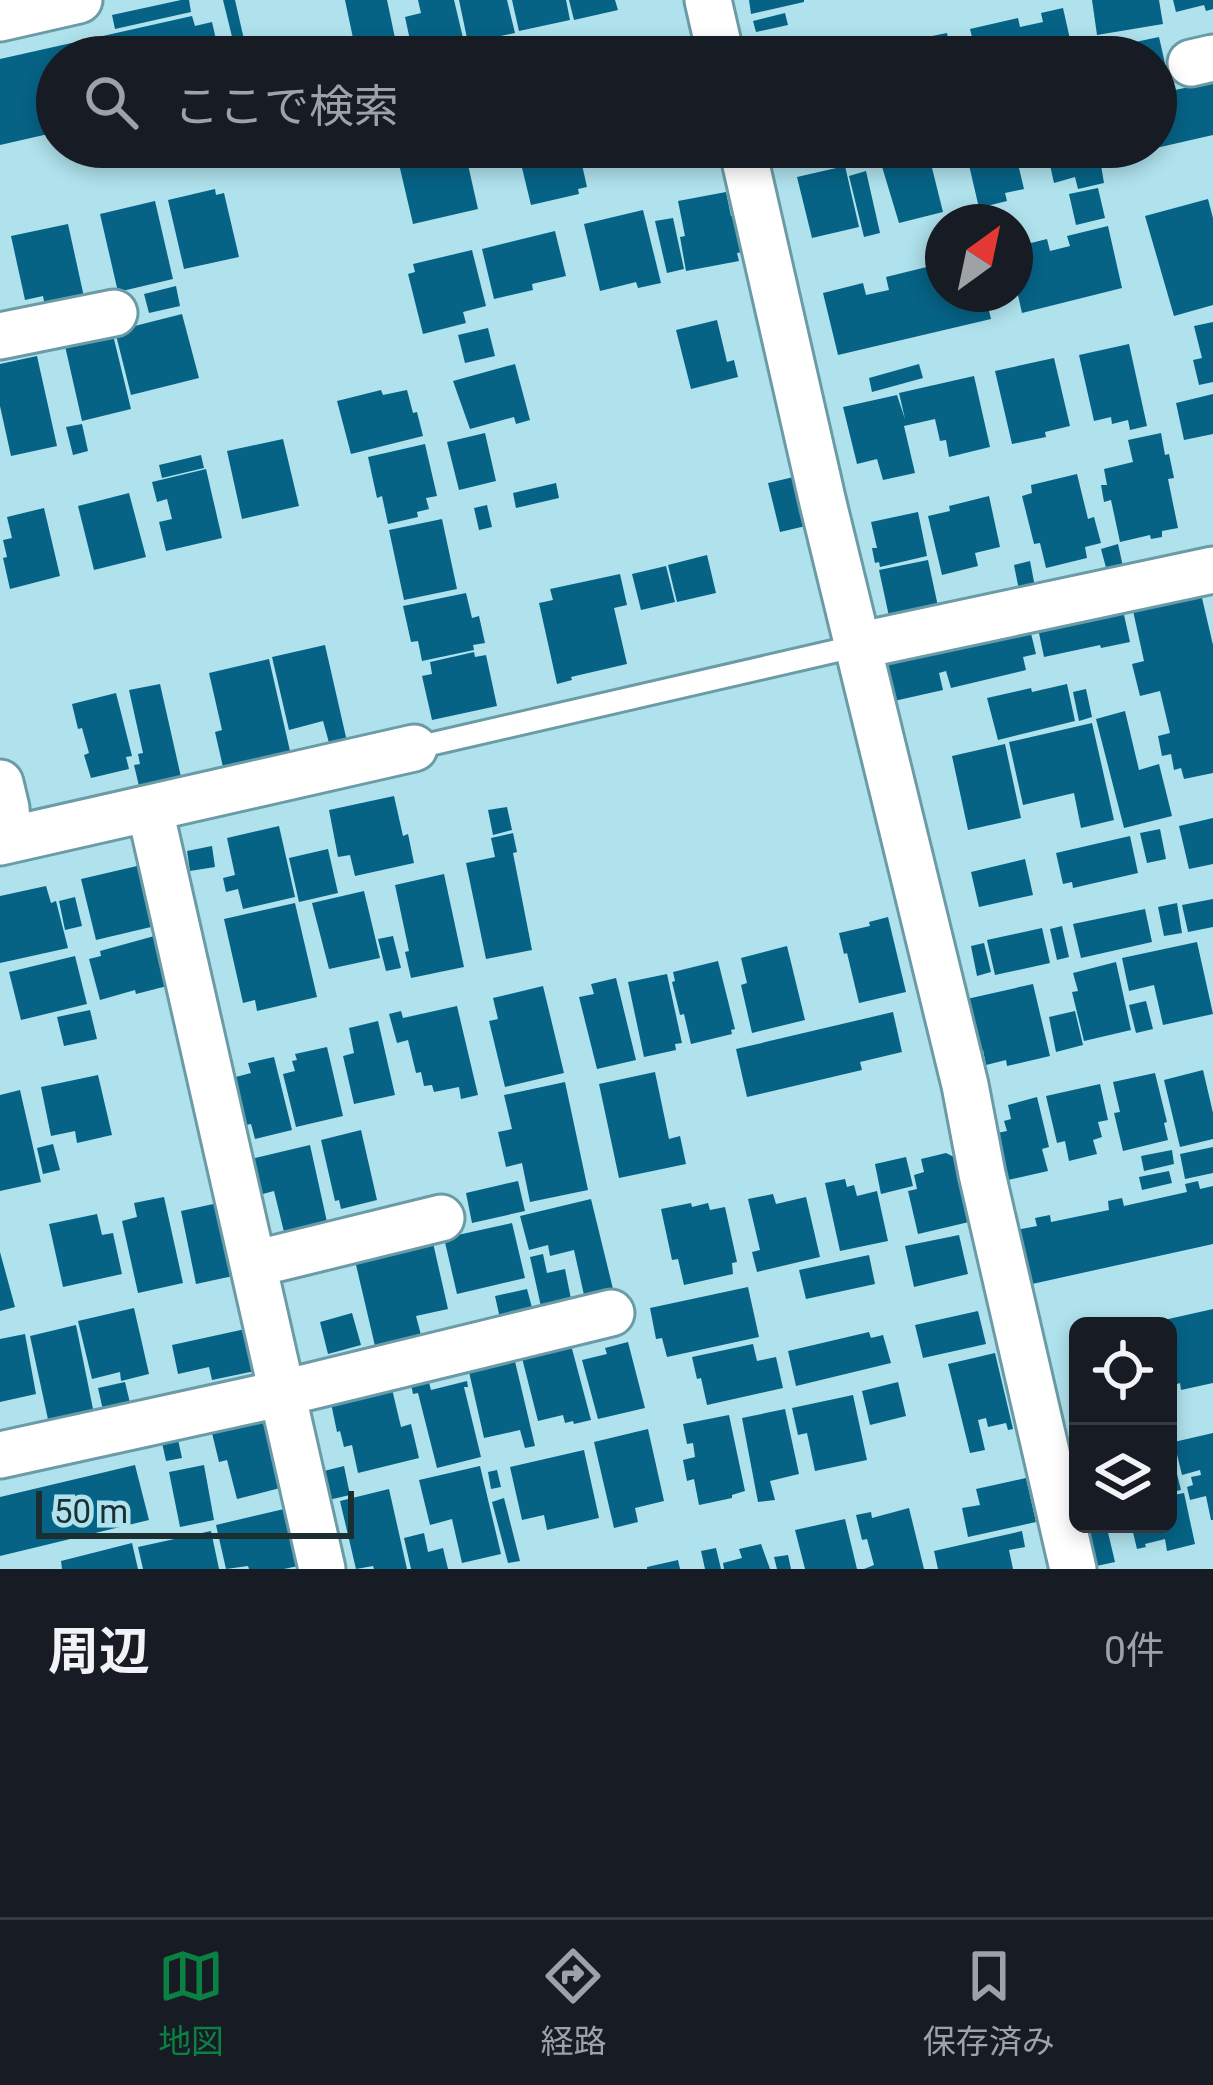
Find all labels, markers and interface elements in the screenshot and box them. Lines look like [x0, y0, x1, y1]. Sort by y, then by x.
search box [36, 36, 1177, 168]
icon: search [78, 69, 144, 135]
text: ここで検索 [174, 80, 399, 133]
north arrow [925, 204, 1033, 312]
map controls [1069, 1317, 1177, 1533]
button: locate [1069, 1317, 1177, 1425]
button: layers [1069, 1425, 1177, 1533]
scale bar [36, 1485, 354, 1538]
text: 50 m [54, 1492, 128, 1531]
text: 周辺 [48, 1622, 150, 1681]
text: 0件 [1104, 1628, 1165, 1674]
tab: 地図 [158, 1943, 224, 2063]
tab: 経路 [540, 1943, 606, 2063]
tab: 保存済み [923, 1943, 1055, 2063]

